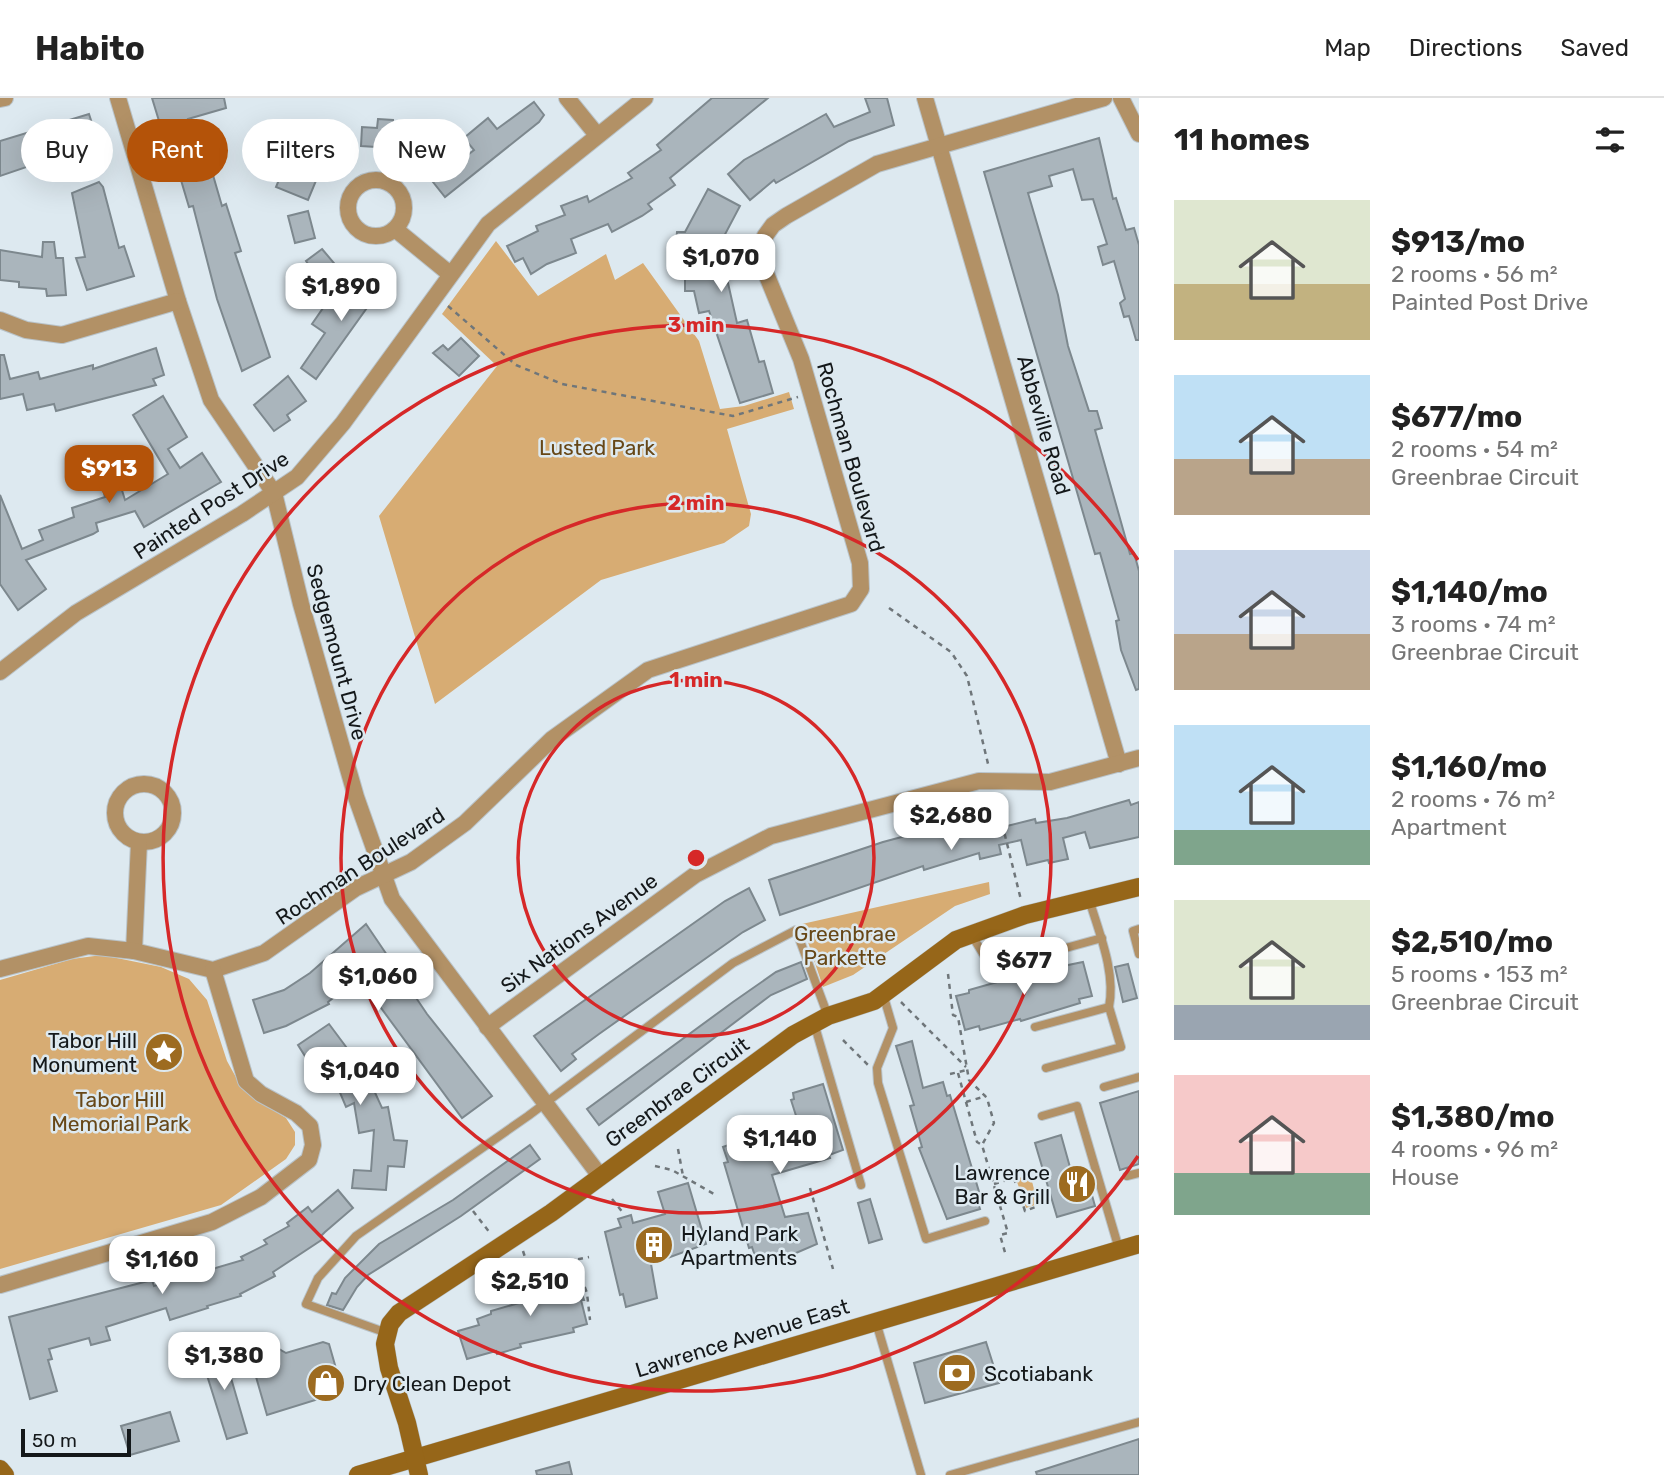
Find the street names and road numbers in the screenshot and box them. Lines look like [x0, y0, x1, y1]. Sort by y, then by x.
street label: Abbeville Road [1012, 352, 1076, 498]
street label: Rochman Boulevard [812, 359, 890, 555]
street label: Painted Post Drive [129, 445, 293, 565]
street label: Sedgemount Drive [301, 561, 373, 743]
street label: Rochman Boulevard [271, 802, 449, 930]
street label: Six Nations Avenue [496, 868, 662, 998]
street label: Greenbrae Circuit [600, 1031, 754, 1153]
street label: Lawrence Avenue East [632, 1294, 852, 1382]

